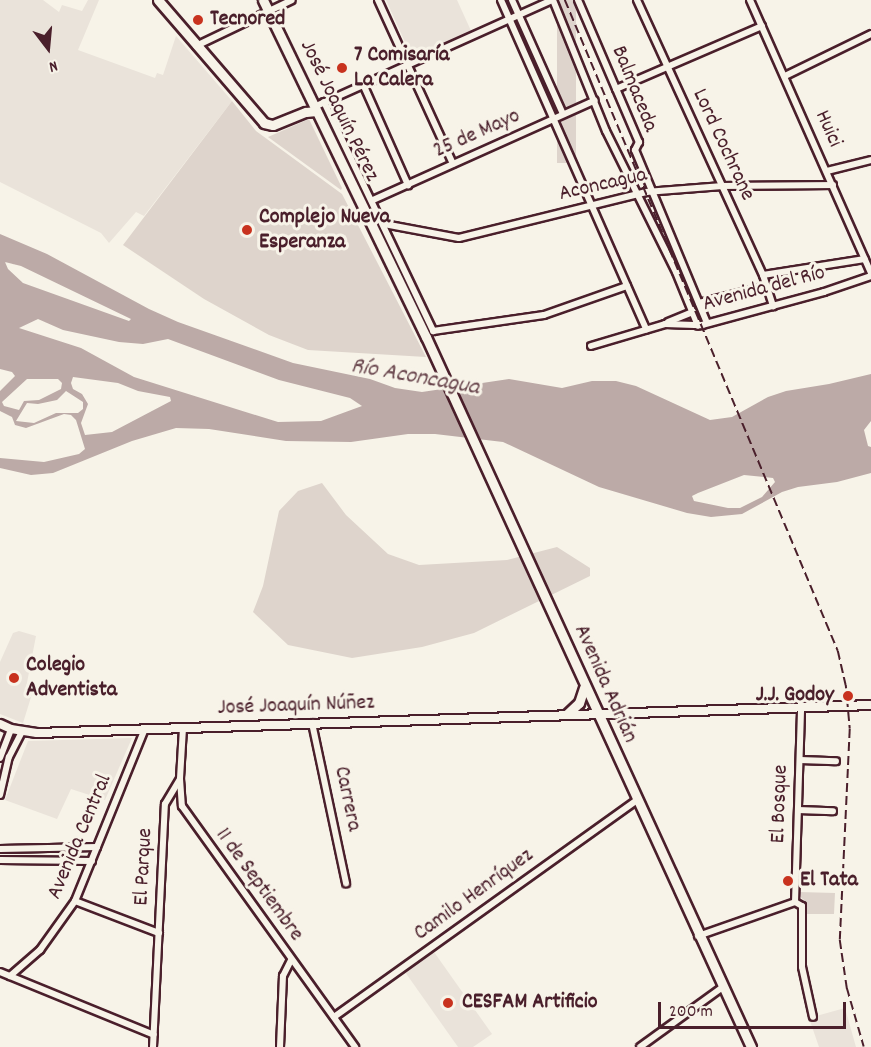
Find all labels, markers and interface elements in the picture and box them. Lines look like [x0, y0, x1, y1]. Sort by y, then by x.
place label: Tecnored [210, 7, 285, 33]
marker: Tecnored [191, 13, 205, 27]
north arrow [18, 18, 78, 78]
street label: José Joaquín Pérez [293, 36, 385, 186]
place label: 7 Comisaría La Calera [354, 42, 449, 94]
street label: Balmaceda [605, 42, 663, 136]
text: N [46, 54, 60, 78]
marker: 7 Comisaría La Calera [335, 61, 349, 75]
street label: Lord Cochrane [686, 85, 760, 205]
street label: 25 de Mayo [430, 103, 524, 165]
street label: Huici [808, 106, 848, 152]
street label: Aconcagua [556, 162, 650, 208]
place label: Complejo Nueva Esperanza [259, 204, 390, 255]
marker: Complejo Nueva Esperanza [240, 223, 254, 237]
street label: Avenida del Río [700, 260, 828, 318]
water label: Río Aconcagua [349, 353, 481, 403]
street label: Avenida Adrián [567, 621, 643, 747]
place label: Colegio Adventista [26, 652, 117, 704]
marker: Colegio Adventista [7, 671, 21, 685]
place label: J.J. Godoy [756, 683, 834, 709]
marker: J.J. Godoy [839, 687, 857, 705]
street label: José Joaquín Núñez [217, 690, 375, 722]
street label: Carrera [327, 764, 367, 834]
street label: El Bosque [765, 764, 795, 844]
street label: Avenida Central [42, 771, 118, 903]
street label: 11 de Septiembre [209, 823, 309, 947]
street label: El Parque [129, 828, 159, 906]
street label: Camilo Henríquez [409, 843, 539, 947]
place label: El Tata [800, 868, 858, 894]
marker: El Tata [781, 874, 795, 888]
place label: CESFAM Artificio [462, 990, 597, 1016]
scale bar [661, 990, 848, 1028]
marker: CESFAM Artificio [439, 994, 457, 1012]
text: 200 m [669, 1000, 713, 1025]

